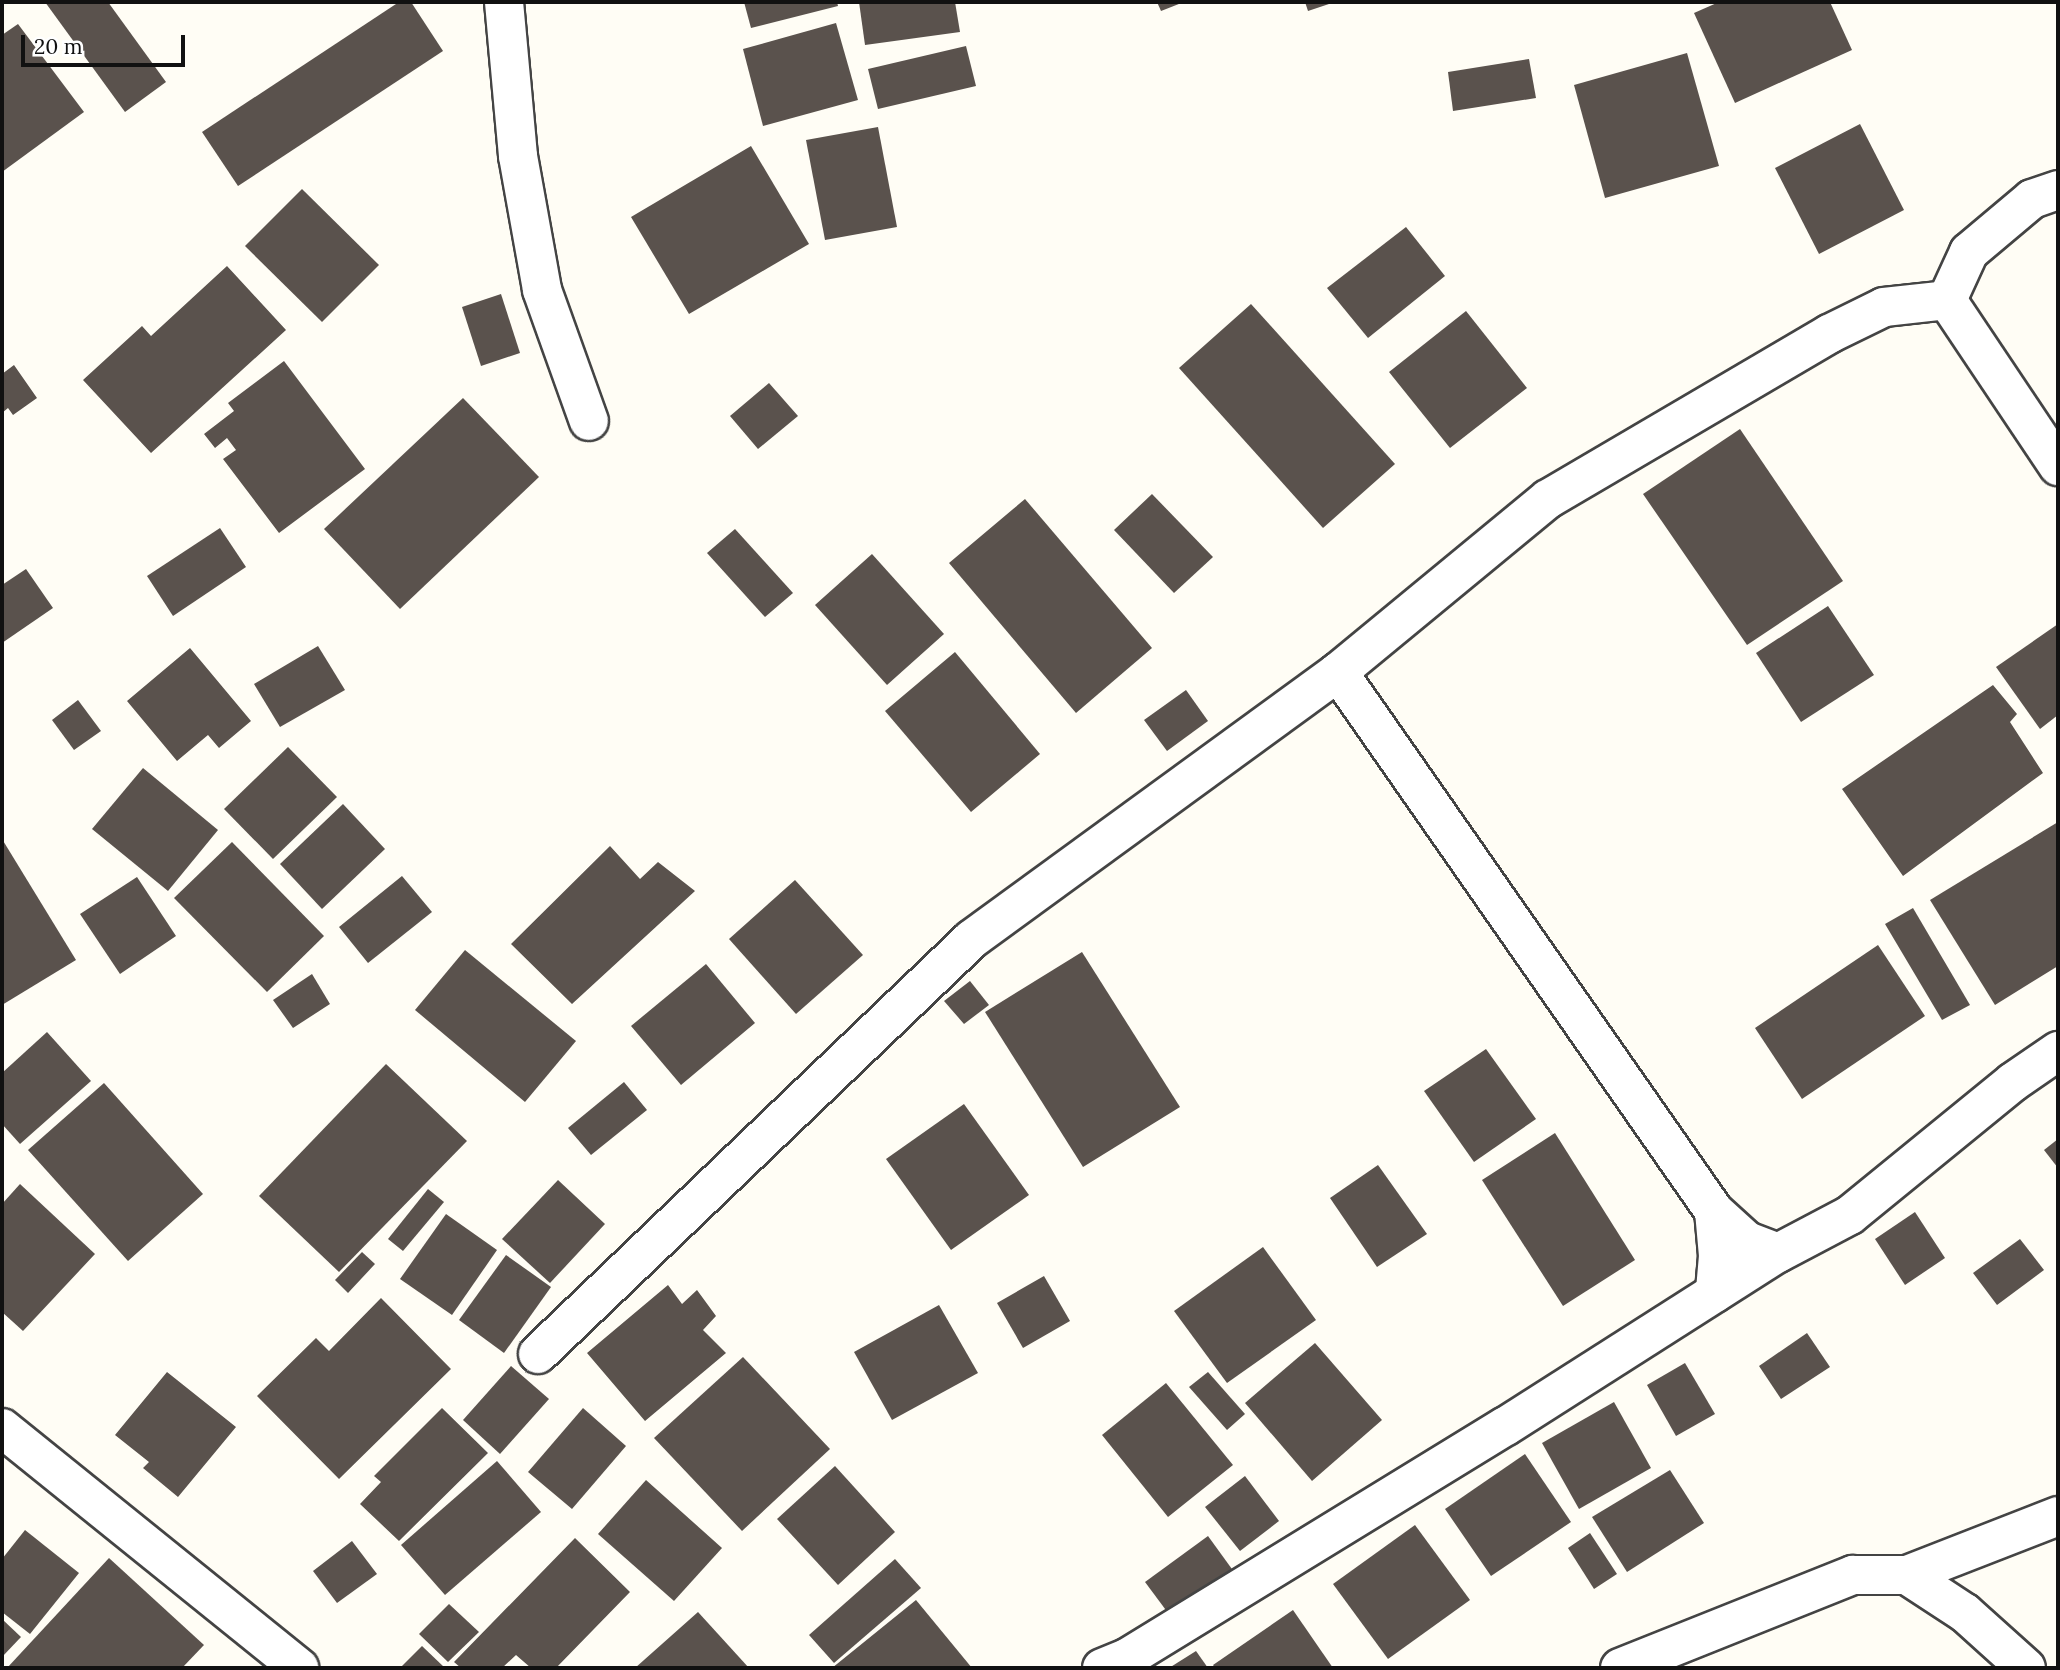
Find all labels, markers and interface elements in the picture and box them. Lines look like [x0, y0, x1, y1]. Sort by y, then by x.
scale bar [24, 21, 189, 65]
text: 20 m [34, 33, 83, 60]

